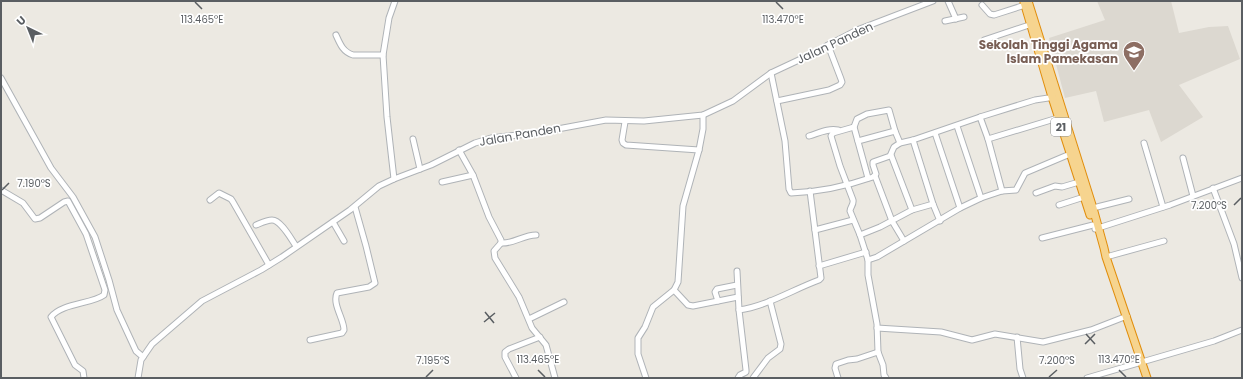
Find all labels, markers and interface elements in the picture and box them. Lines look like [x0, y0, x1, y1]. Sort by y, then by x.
north arrow [8, 8, 48, 48]
text: U [13, 12, 30, 29]
text: 113.465°E [181, 12, 223, 27]
text: 113.470°E [762, 12, 804, 27]
street label: Jalan Panden [794, 17, 876, 68]
place label: Sekolah Tinggi Agama Islam Pamekasan [979, 36, 1118, 67]
school or university icon: Sekolah Tinggi Agama Islam Pamekasan [1121, 39, 1147, 72]
road number: 21 [1051, 118, 1071, 136]
street label: Jalan Panden [478, 119, 562, 150]
text: 7.190°S [17, 176, 51, 191]
text: 7.200°S [1191, 198, 1227, 213]
text: 113.465°E [517, 352, 559, 367]
text: 113.470°E [1098, 352, 1140, 367]
text: 7.195°S [416, 353, 450, 368]
text: 7.200°S [1039, 353, 1075, 368]

